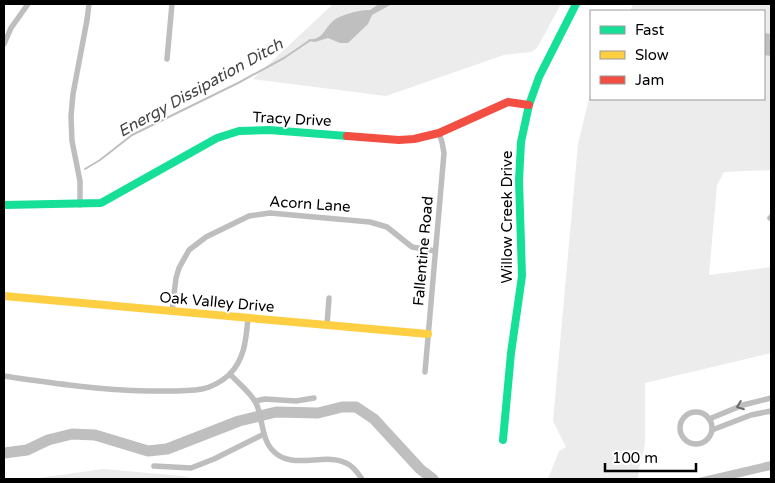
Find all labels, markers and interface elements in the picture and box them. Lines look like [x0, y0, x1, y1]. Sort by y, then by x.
legend [590, 10, 765, 100]
text: Fast [635, 21, 665, 39]
water label: Energy Dissipation Ditch [114, 34, 288, 142]
text: Slow [635, 46, 669, 64]
text: Jam [635, 71, 664, 89]
street label: Tracy Drive [252, 108, 332, 130]
street label: Willow Creek Drive [498, 151, 516, 283]
street label: Acorn Lane [269, 192, 351, 216]
street label: Fallentine Road [409, 195, 437, 307]
street label: Oak Valley Drive [159, 288, 275, 316]
one-way arrow [736, 400, 745, 410]
scale bar [605, 440, 696, 472]
text: 100 m [612, 449, 658, 467]

